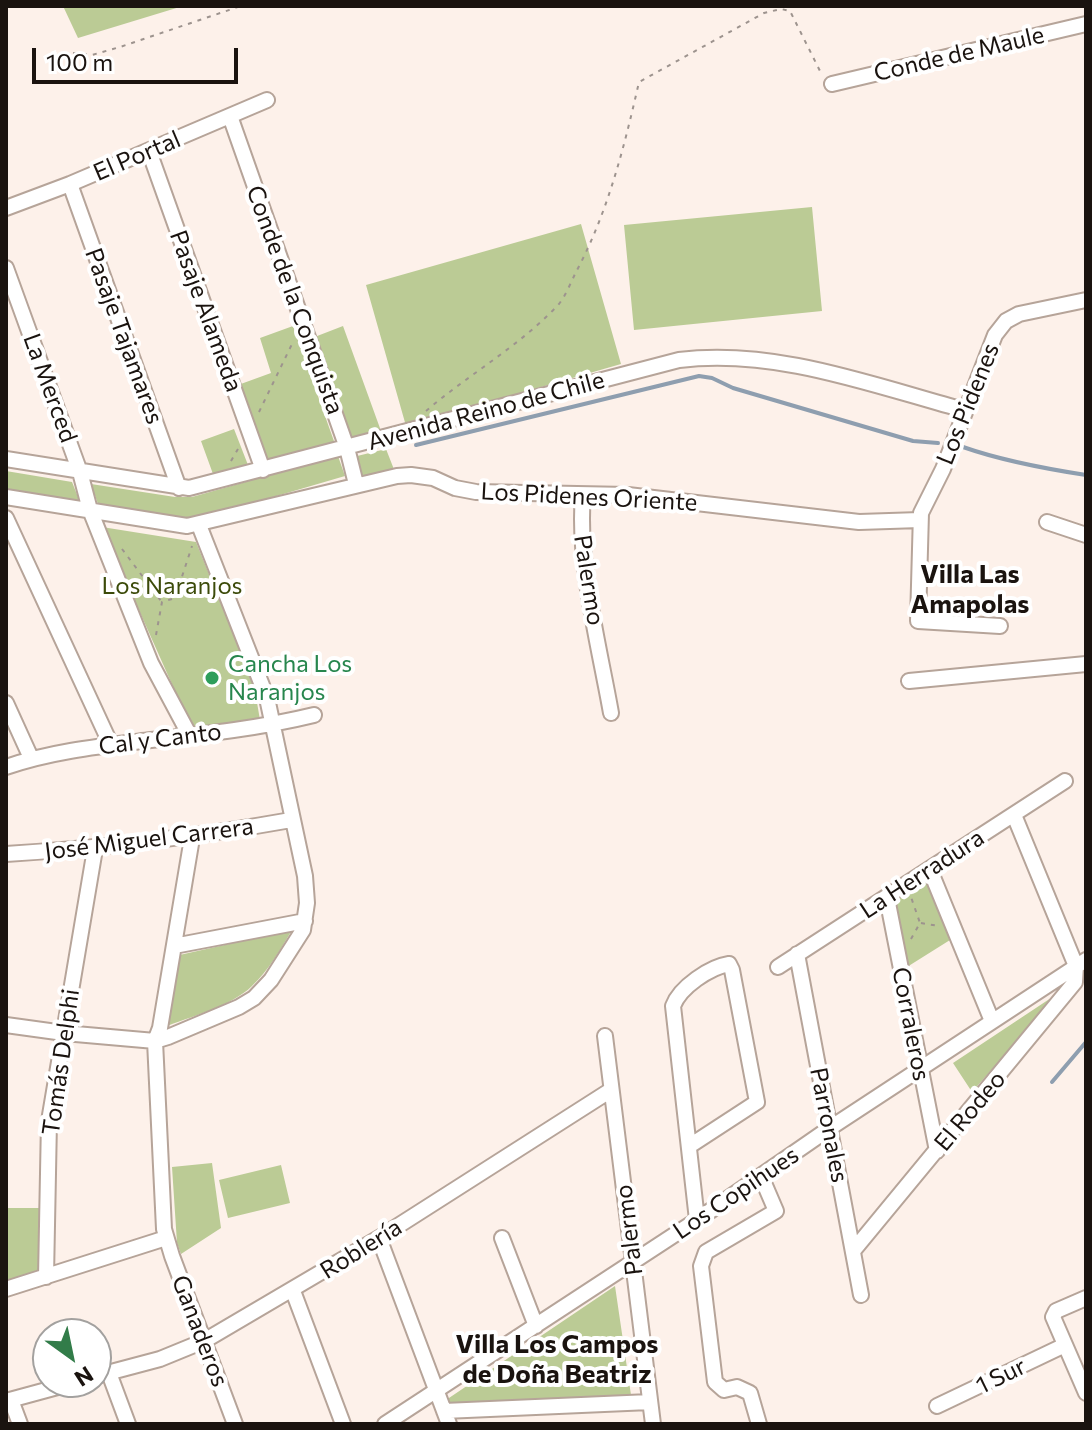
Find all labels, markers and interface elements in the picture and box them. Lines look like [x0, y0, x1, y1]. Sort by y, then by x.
street label: Conde de Maule [871, 20, 1047, 88]
scale bar [36, 32, 242, 82]
text: 100 m [46, 47, 113, 76]
street label: El Portal [89, 125, 185, 187]
street label: Conde de la Conquista [240, 182, 350, 418]
street label: Pasaje Alameda [163, 226, 249, 396]
street label: Pasaje Tajamares [79, 244, 169, 428]
street label: La Merced [17, 330, 83, 446]
street label: Los Pidenes [931, 339, 1005, 469]
street label: Avenida Reino de Chile [364, 365, 608, 457]
street label: Los Pidenes Oriente [480, 477, 698, 517]
street label: Palermo [568, 533, 610, 627]
district label: Villa Las Amapolas [911, 558, 1029, 620]
park label: Los Naranjos [102, 572, 242, 600]
place label: Cancha Los Naranjos [228, 650, 352, 706]
marker: Cancha Los Naranjos [203, 669, 221, 687]
street label: Cal y Canto [97, 717, 223, 761]
street label: José Miguel Carrera [43, 812, 255, 866]
street label: La Herradura [855, 823, 989, 925]
street label: Corraleros [886, 965, 936, 1083]
street label: Tomás Delphi [36, 987, 86, 1137]
street label: Parronales [804, 1065, 854, 1185]
street label: El Rodeo [928, 1065, 1012, 1157]
street label: Los Copihues [668, 1140, 804, 1246]
street label: Palermo [609, 1183, 649, 1277]
street label: Roblería [315, 1213, 407, 1285]
street label: Ganaderos [166, 1271, 234, 1391]
north arrow [32, 1318, 112, 1398]
district label: Villa Los Campos de Doña Beatriz [456, 1328, 658, 1390]
street label: 1 Sur [971, 1352, 1031, 1400]
text: N [70, 1361, 99, 1393]

